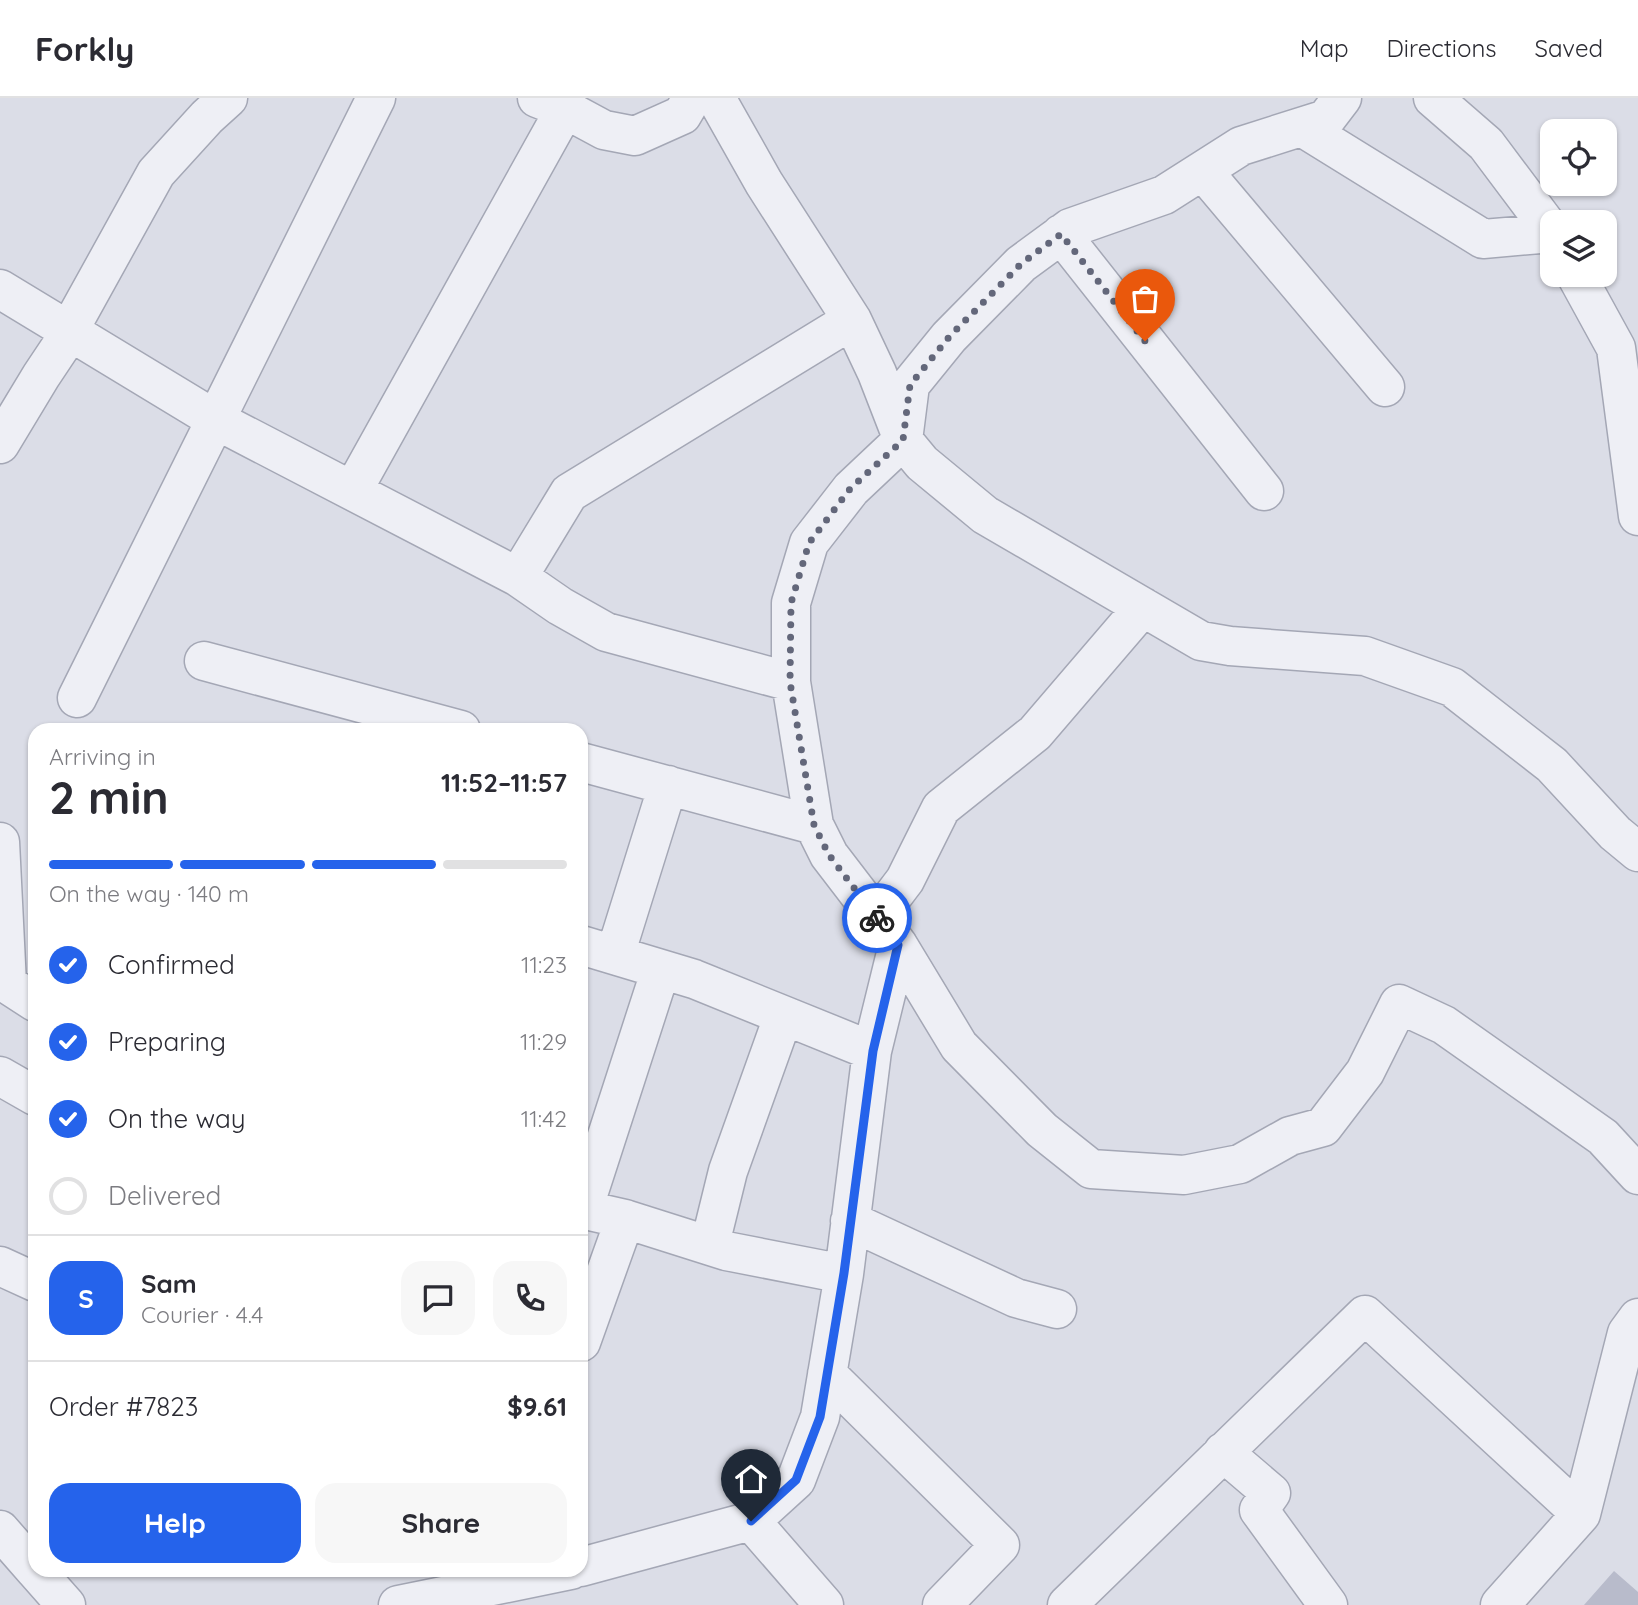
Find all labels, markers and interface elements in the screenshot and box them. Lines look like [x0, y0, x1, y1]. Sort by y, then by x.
text: Forkly [35, 28, 134, 69]
text: Map [1300, 33, 1349, 63]
text: Directions [1387, 33, 1497, 63]
text: Saved [1535, 33, 1603, 63]
map controls [1540, 119, 1617, 287]
button: locate [1540, 119, 1617, 196]
button: layers [1540, 210, 1617, 287]
pin [1115, 269, 1175, 341]
icon: bag [1126, 280, 1164, 318]
text: Arriving in [49, 742, 156, 771]
text: 11:52–11:57 [441, 766, 567, 799]
text: 2 min [49, 768, 169, 826]
text: On the way · 140 m [49, 879, 249, 908]
courier [842, 883, 912, 953]
icon: bike [858, 899, 896, 937]
icon: check [49, 946, 87, 984]
text: Confirmed [108, 948, 235, 981]
text: 11:23 [521, 950, 567, 979]
icon: check [49, 1023, 87, 1061]
text: Preparing [108, 1025, 226, 1058]
text: 11:29 [520, 1027, 567, 1056]
icon: check [49, 1100, 87, 1138]
text: On the way [108, 1102, 246, 1135]
text: 11:42 [521, 1104, 567, 1133]
text: Delivered [108, 1179, 221, 1212]
button: chat [401, 1261, 475, 1335]
button: phone [493, 1261, 567, 1335]
text: Sam [141, 1267, 197, 1300]
text: S [78, 1282, 94, 1315]
text: Courier · 4.4 [141, 1300, 263, 1329]
text: Order #7823 [49, 1390, 198, 1423]
text: $9.61 [507, 1390, 567, 1423]
pin [721, 1449, 781, 1521]
icon: home [732, 1460, 770, 1498]
button: Help [49, 1483, 301, 1563]
button: Share [315, 1483, 567, 1563]

